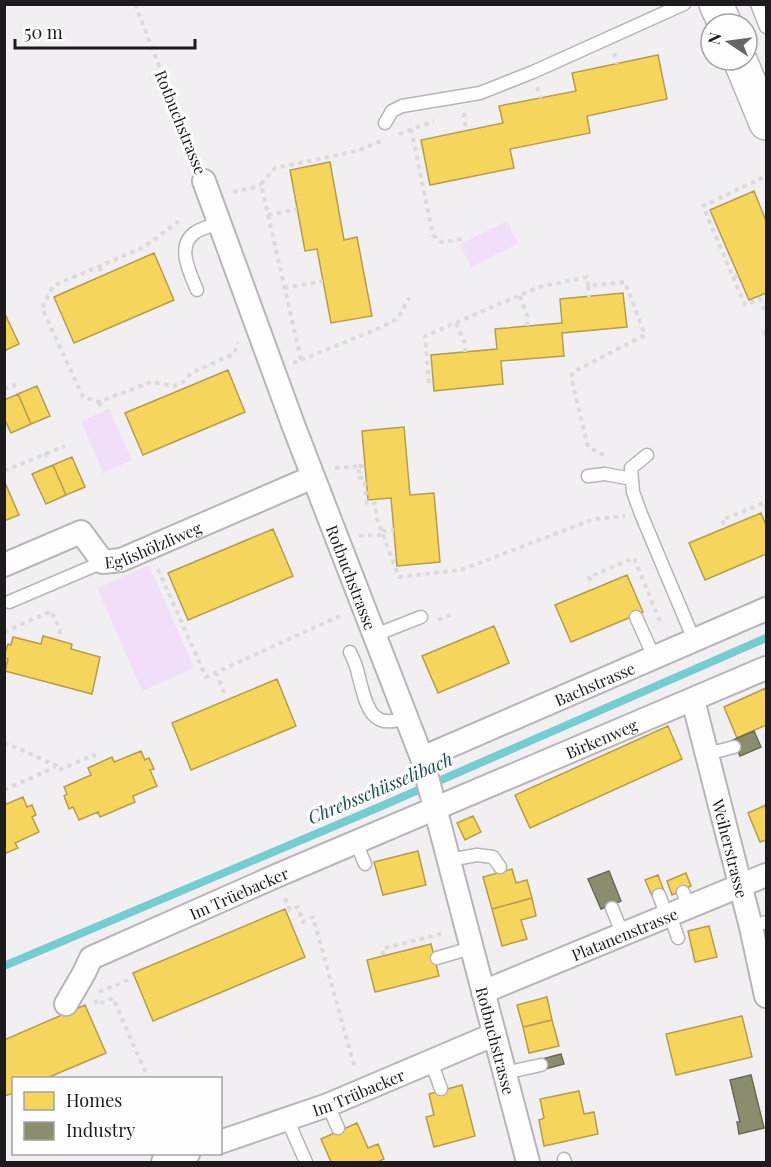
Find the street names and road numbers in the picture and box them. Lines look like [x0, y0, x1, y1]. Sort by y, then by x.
street label: Rotbuchstrasse [151, 67, 211, 177]
street label: Eglishölzliweg [103, 516, 205, 572]
street label: Rotbuchstrasse [322, 522, 382, 633]
street label: Bachstrasse [551, 657, 638, 710]
street label: Birkenweg [562, 713, 641, 762]
street label: Weiherstrasse [708, 796, 754, 900]
street label: Im Trüebacker [186, 862, 291, 924]
street label: Platanenstrasse [568, 902, 681, 965]
street label: Rotbuchstrasse [472, 984, 520, 1097]
street label: Im Trübacker [309, 1063, 407, 1120]

